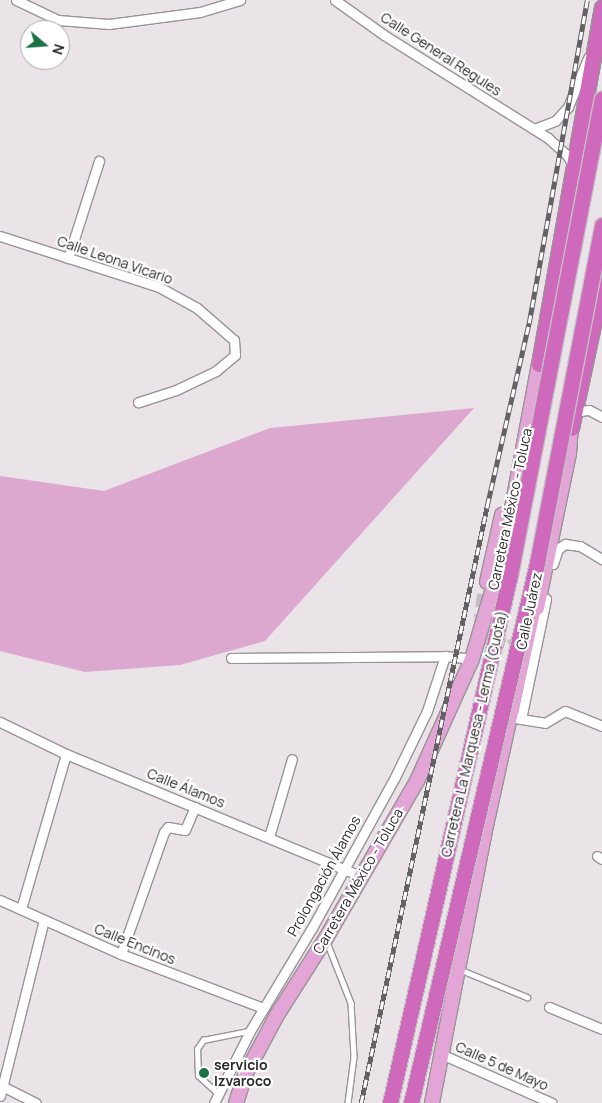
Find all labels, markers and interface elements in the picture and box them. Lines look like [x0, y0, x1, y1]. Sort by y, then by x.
street label: Calle General Regules [377, 9, 505, 99]
north arrow [20, 20, 70, 70]
text: N [48, 42, 69, 57]
street label: Calle Leona Vicario [55, 232, 175, 288]
street label: Carretera México - Toluca [485, 427, 535, 591]
street label: Calle Juárez [513, 571, 545, 651]
street label: Carretera La Marquesa - Lerma (Cuota) [437, 609, 511, 859]
street label: Calle Álamos [145, 765, 227, 811]
street label: Carretera México - Toluca [309, 805, 407, 957]
street label: Prolongación Álamos [284, 813, 364, 939]
street label: Calle Encinos [92, 920, 178, 968]
street label: Calle 5 de Mayo [453, 1038, 551, 1094]
place label: servicio Izvaroco [214, 1057, 271, 1090]
marker: servicio Izvaroco [198, 1067, 210, 1079]

